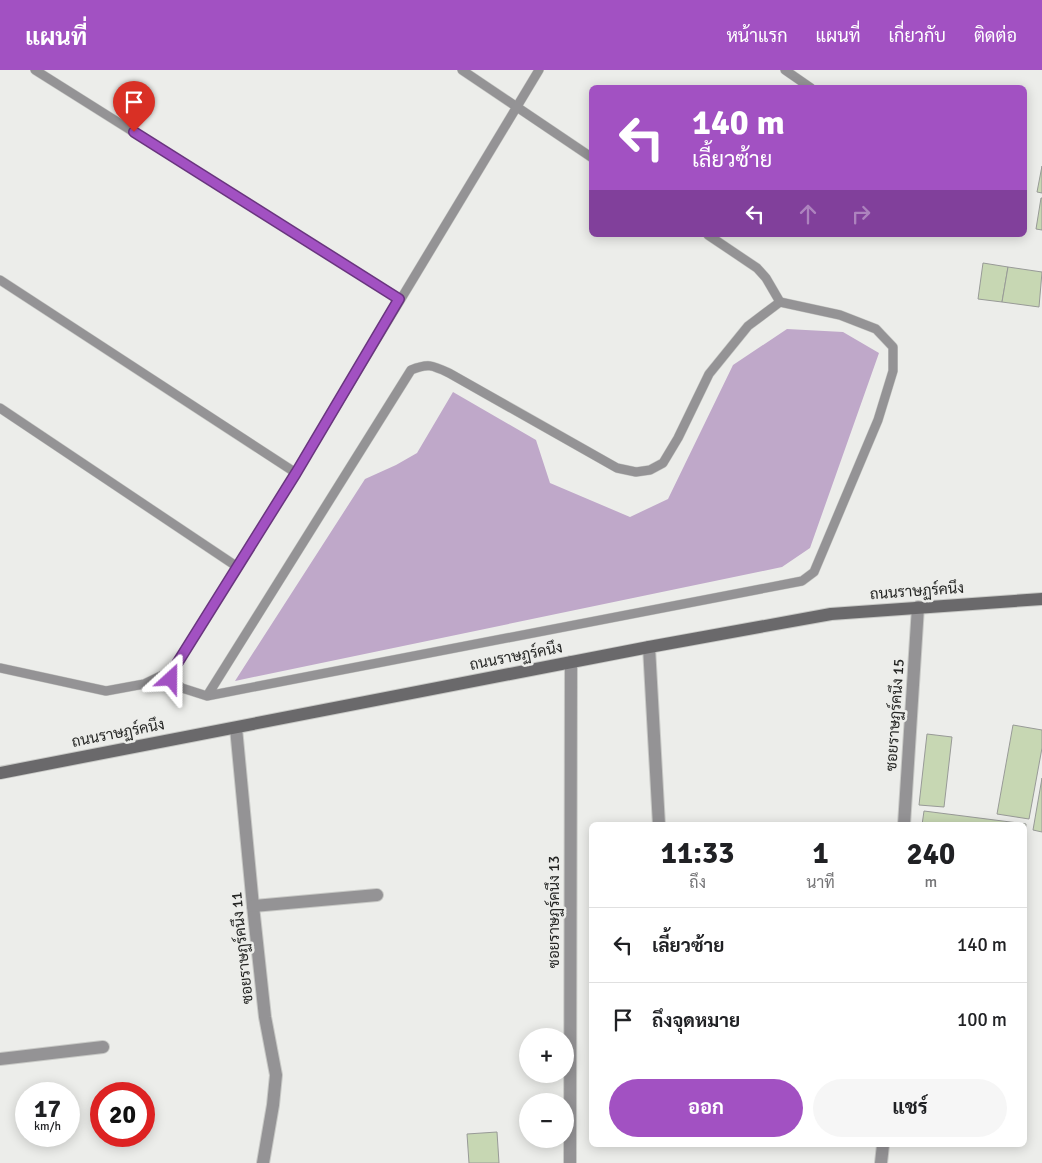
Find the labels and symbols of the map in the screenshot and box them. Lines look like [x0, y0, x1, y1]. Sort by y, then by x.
pin [113, 81, 155, 132]
street label: ถนนราษฏร์คนึง [869, 578, 965, 604]
street label: ถนนราษฏร์คนึง [468, 637, 564, 675]
position arrow [144, 652, 196, 704]
street label: ซอยราษฏร์คนึง 15 [881, 658, 909, 772]
street label: ถนนราษฏร์คนึง [70, 714, 166, 752]
street label: ซอยราษฏร์คนึง 13 [544, 856, 564, 968]
street label: ซอยราษฏร์คนึง 11 [226, 891, 258, 1005]
speed limit sign: 20 [90, 1082, 155, 1147]

